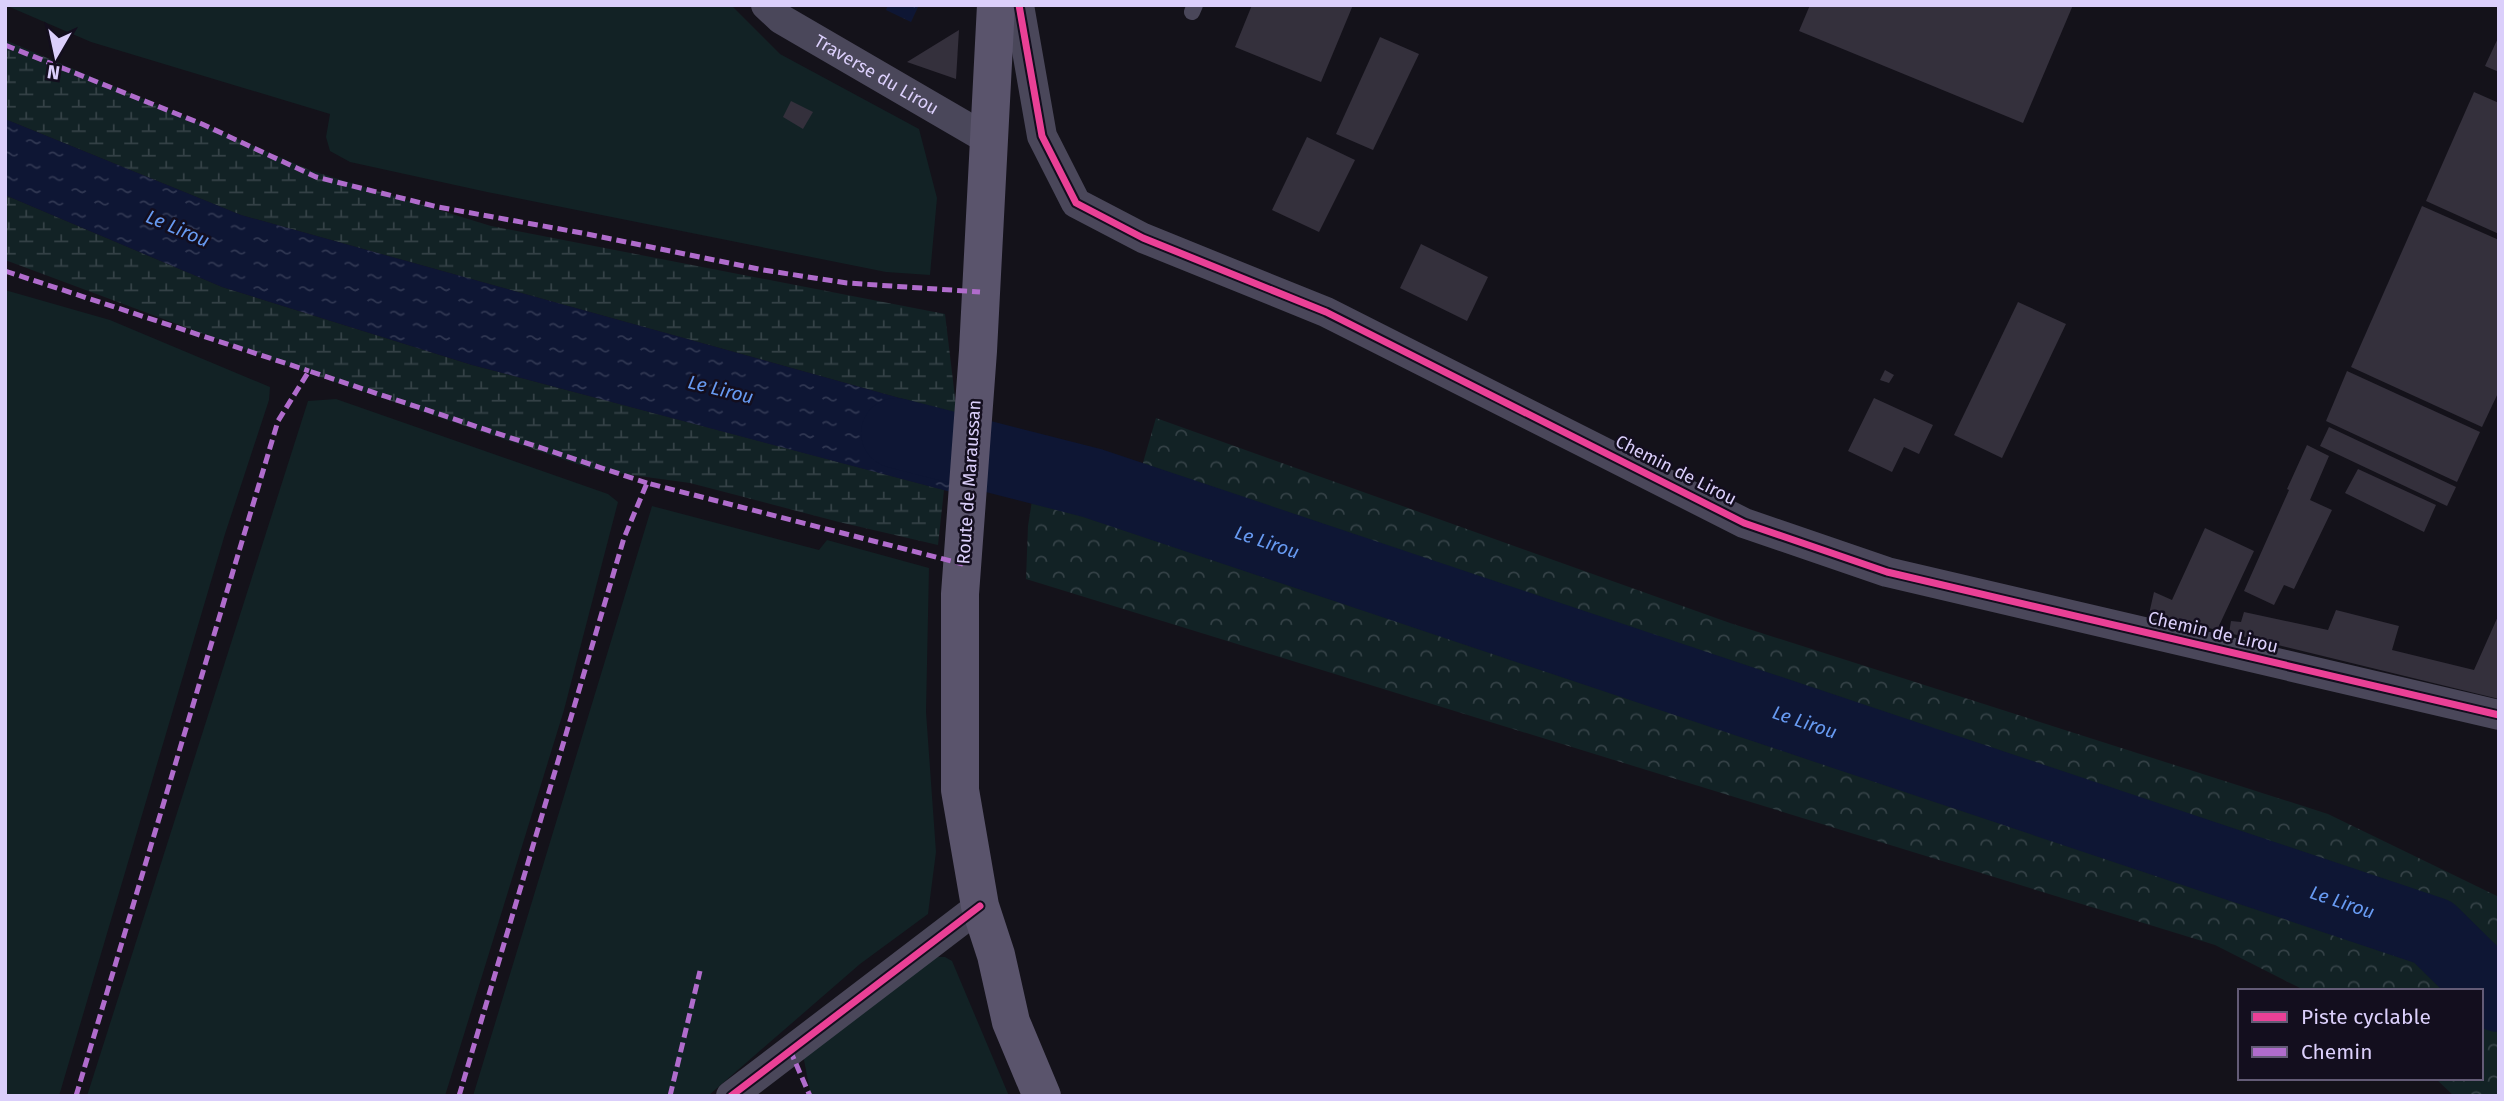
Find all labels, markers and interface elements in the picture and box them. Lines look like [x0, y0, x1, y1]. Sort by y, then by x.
north arrow [21, 21, 91, 91]
street label: Traverse du Lirou [810, 30, 943, 119]
text: N [45, 60, 61, 85]
water label: Le Lirou [143, 205, 213, 252]
water label: Le Lirou [686, 370, 756, 409]
street label: Route de Maraussan [952, 399, 986, 565]
street label: Chemin de Lirou [1612, 430, 1740, 510]
water label: Le Lirou [1232, 521, 1302, 564]
street label: Chemin de Lirou [2146, 606, 2280, 658]
water label: Le Lirou [1769, 701, 1840, 744]
water label: Le Lirou [2307, 881, 2378, 924]
legend [2238, 989, 2483, 1080]
text: Piste cyclable [2301, 1004, 2431, 1030]
text: Chemin [2301, 1039, 2373, 1065]

